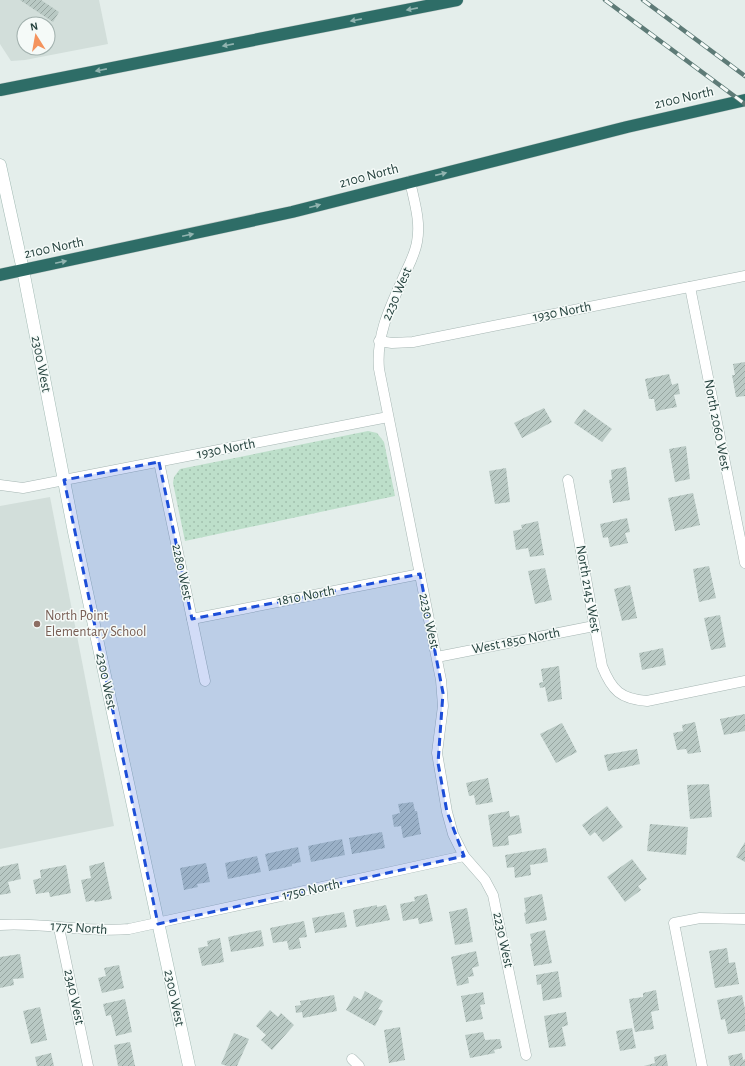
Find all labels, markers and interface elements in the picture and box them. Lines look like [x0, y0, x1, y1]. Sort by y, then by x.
one-way arrow [406, 6, 418, 12]
north arrow [16, 16, 56, 56]
one-way arrow [350, 17, 362, 23]
text: N [29, 21, 39, 33]
one-way arrow [222, 42, 235, 48]
one-way arrow [95, 67, 107, 73]
street label: 2100 North [653, 84, 715, 112]
street label: 2100 North [338, 161, 400, 191]
one-way arrow [435, 171, 447, 177]
one-way arrow [309, 203, 321, 209]
one-way arrow [182, 232, 194, 238]
street label: 2100 North [23, 235, 85, 261]
one-way arrow [55, 258, 67, 264]
street label: 2230 West [380, 265, 415, 323]
street label: 1930 North [532, 299, 592, 325]
street label: 2300 West [29, 335, 53, 394]
street label: North 2060 West [701, 378, 733, 472]
street label: 1930 North [196, 436, 256, 462]
street label: 2280 West [169, 543, 195, 602]
street label: North 2145 West [573, 544, 603, 634]
street label: 1810 North [276, 584, 336, 608]
street label: 2230 West [416, 592, 442, 650]
place label: North Point Elementary School [45, 609, 147, 639]
marker: North Point Elementary School [32, 619, 42, 629]
street label: West 1850 North [471, 626, 561, 656]
street label: 2300 West [93, 652, 119, 711]
street label: 1750 North [281, 877, 341, 903]
street label: 2230 West [490, 911, 516, 969]
street label: 1775 North [50, 919, 108, 937]
street label: 2340 West [61, 968, 87, 1027]
street label: 2300 West [161, 969, 187, 1028]

